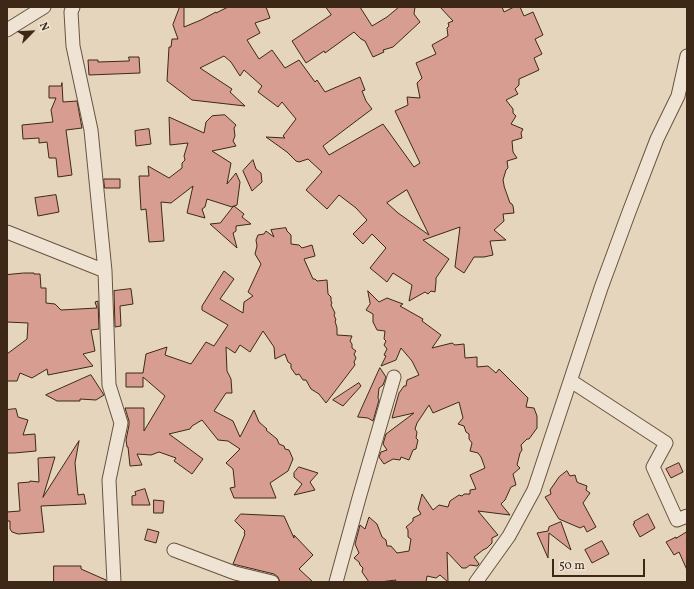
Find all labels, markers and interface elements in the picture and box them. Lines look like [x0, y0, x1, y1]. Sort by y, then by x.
north arrow [12, 12, 52, 52]
text: N [35, 20, 52, 34]
scale bar [554, 551, 647, 577]
text: 50 m [559, 558, 585, 574]

